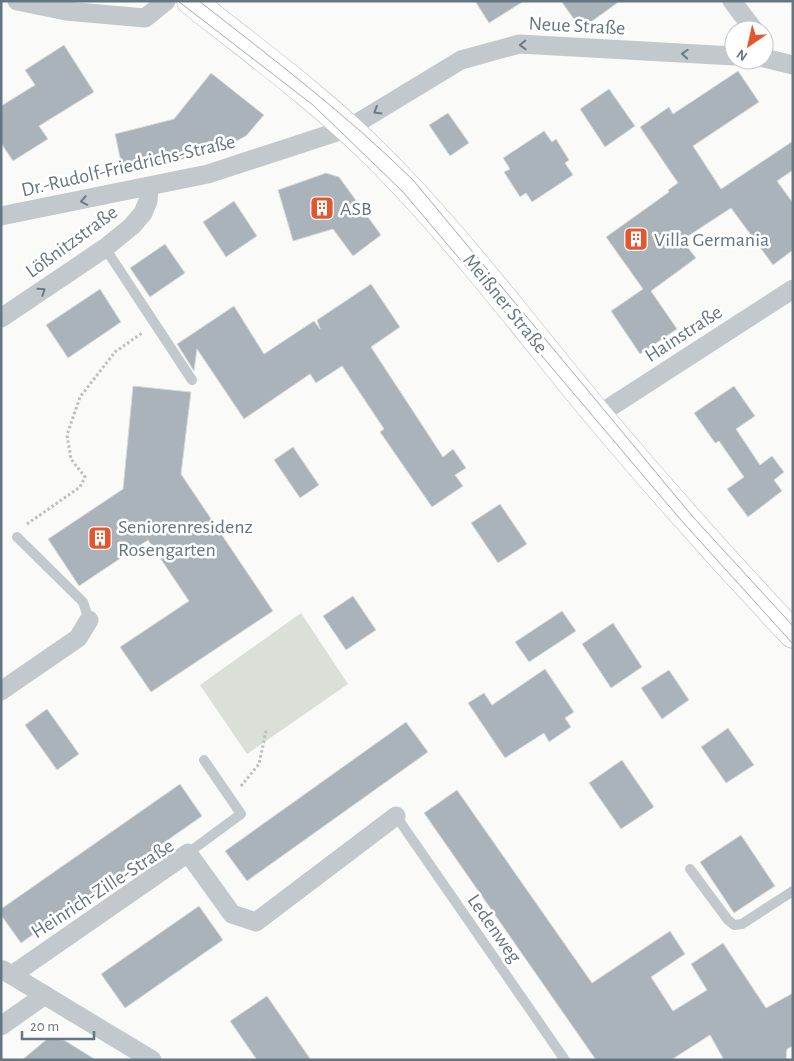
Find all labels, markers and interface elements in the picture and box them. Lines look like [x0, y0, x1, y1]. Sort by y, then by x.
street label: Neue Straße [528, 13, 626, 39]
north arrow [724, 20, 774, 70]
one-way arrow [519, 40, 527, 50]
text: N [734, 46, 750, 63]
one-way arrow [681, 48, 689, 59]
one-way arrow [374, 105, 383, 115]
street label: Dr.-Rudolf-Friedrichs-Straße [19, 132, 237, 200]
one-way arrow [79, 195, 88, 205]
building icon: ASB [309, 195, 335, 221]
place label: ASB [340, 199, 372, 219]
street label: Lößnitzstraße [22, 202, 121, 282]
building icon: Villa Germania [623, 226, 649, 252]
place label: Villa Germania [654, 230, 769, 250]
street label: Meißner Straße [459, 250, 551, 357]
one-way arrow [36, 288, 45, 297]
street label: Hainstraße [642, 302, 726, 366]
place label: Seniorenresidenz Rosengarten [118, 517, 253, 560]
building icon: Seniorenresidenz Rosengarten [87, 525, 113, 551]
street label: Heinrich-Zille-Straße [28, 835, 177, 942]
street label: Ledenweg [463, 891, 525, 967]
scale bar [22, 1008, 95, 1040]
text: 20 m [30, 1019, 59, 1034]

